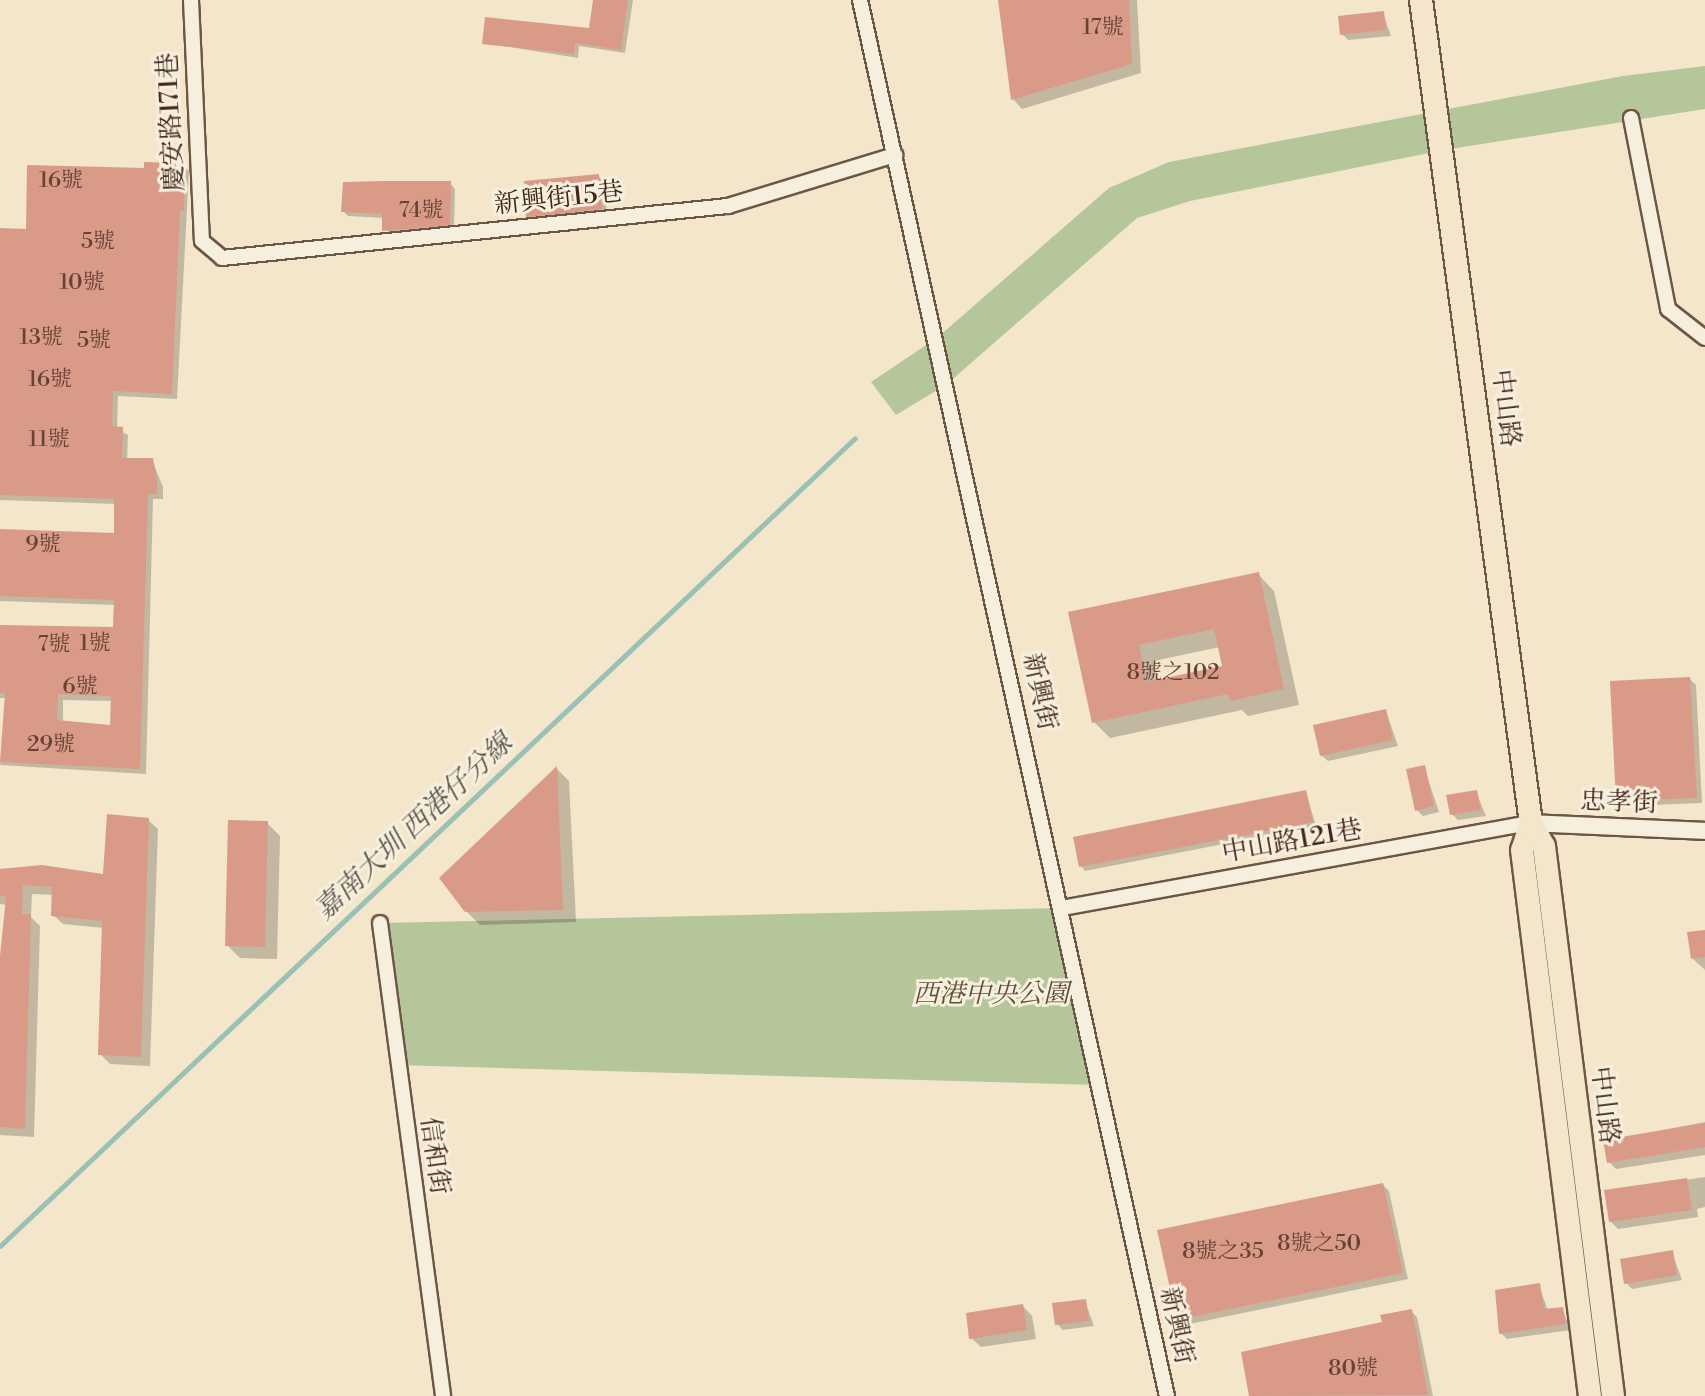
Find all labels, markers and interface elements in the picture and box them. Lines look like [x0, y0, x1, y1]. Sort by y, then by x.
house number: 17號 [1082, 15, 1124, 41]
street label: 慶安路171巷 [153, 52, 191, 192]
house number: 16號 [39, 168, 83, 194]
street label: 新興街15巷 [493, 177, 625, 221]
house number: 74號 [399, 198, 443, 224]
house number: 5號 [81, 229, 115, 255]
house number: 10號 [59, 270, 105, 296]
house number: 13號 [19, 325, 63, 351]
house number: 5號 [77, 328, 111, 354]
house number: 16號 [28, 367, 72, 393]
street label: 中山路 [1485, 367, 1525, 449]
house number: 11號 [28, 427, 70, 453]
house number: 9號 [25, 532, 61, 558]
house number: 1號 [79, 631, 111, 657]
house number: 7號 [37, 632, 71, 658]
street label: 新興街 [1016, 651, 1062, 733]
house number: 8號之102 [1126, 660, 1220, 686]
house number: 6號 [62, 674, 98, 700]
water label: 嘉南大圳 西港仔分線 [308, 727, 520, 927]
house number: 29號 [27, 732, 75, 758]
street label: 忠孝街 [1579, 786, 1659, 820]
street label: 中山路121巷 [1219, 814, 1365, 870]
park label: 西港中央公園 [913, 979, 1069, 1011]
street label: 中山路 [1584, 1064, 1624, 1146]
street label: 信和街 [413, 1115, 455, 1197]
house number: 8號之50 [1277, 1231, 1361, 1257]
house number: 8號之35 [1182, 1239, 1264, 1265]
street label: 新興街 [1153, 1285, 1199, 1367]
house number: 80號 [1328, 1356, 1378, 1382]

